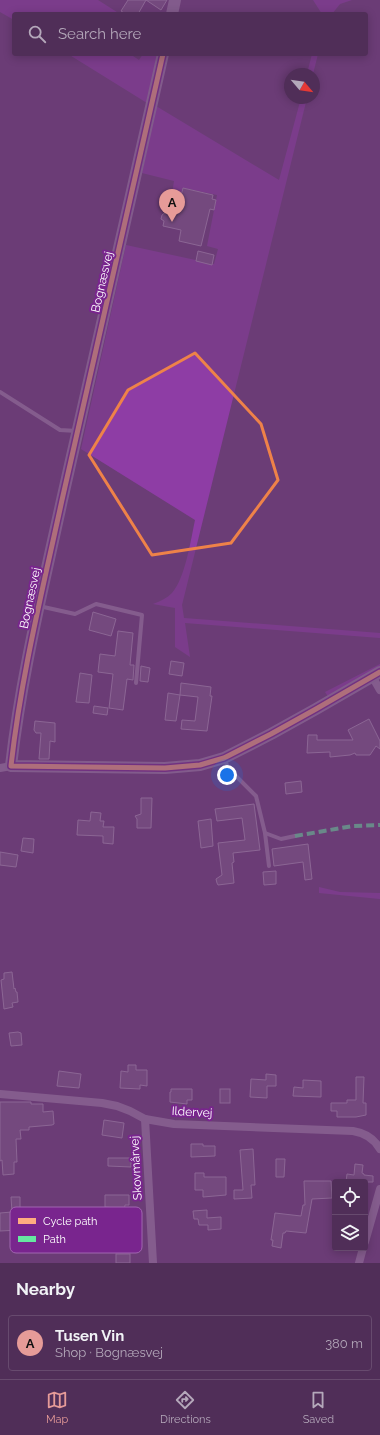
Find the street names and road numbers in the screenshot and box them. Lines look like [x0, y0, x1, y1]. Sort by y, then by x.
street label: Bognæsvej [88, 250, 116, 314]
street label: Bognæsvej [17, 566, 43, 630]
street label: Ildervej [171, 1104, 213, 1120]
street label: Skovmårvej [127, 1136, 145, 1200]

